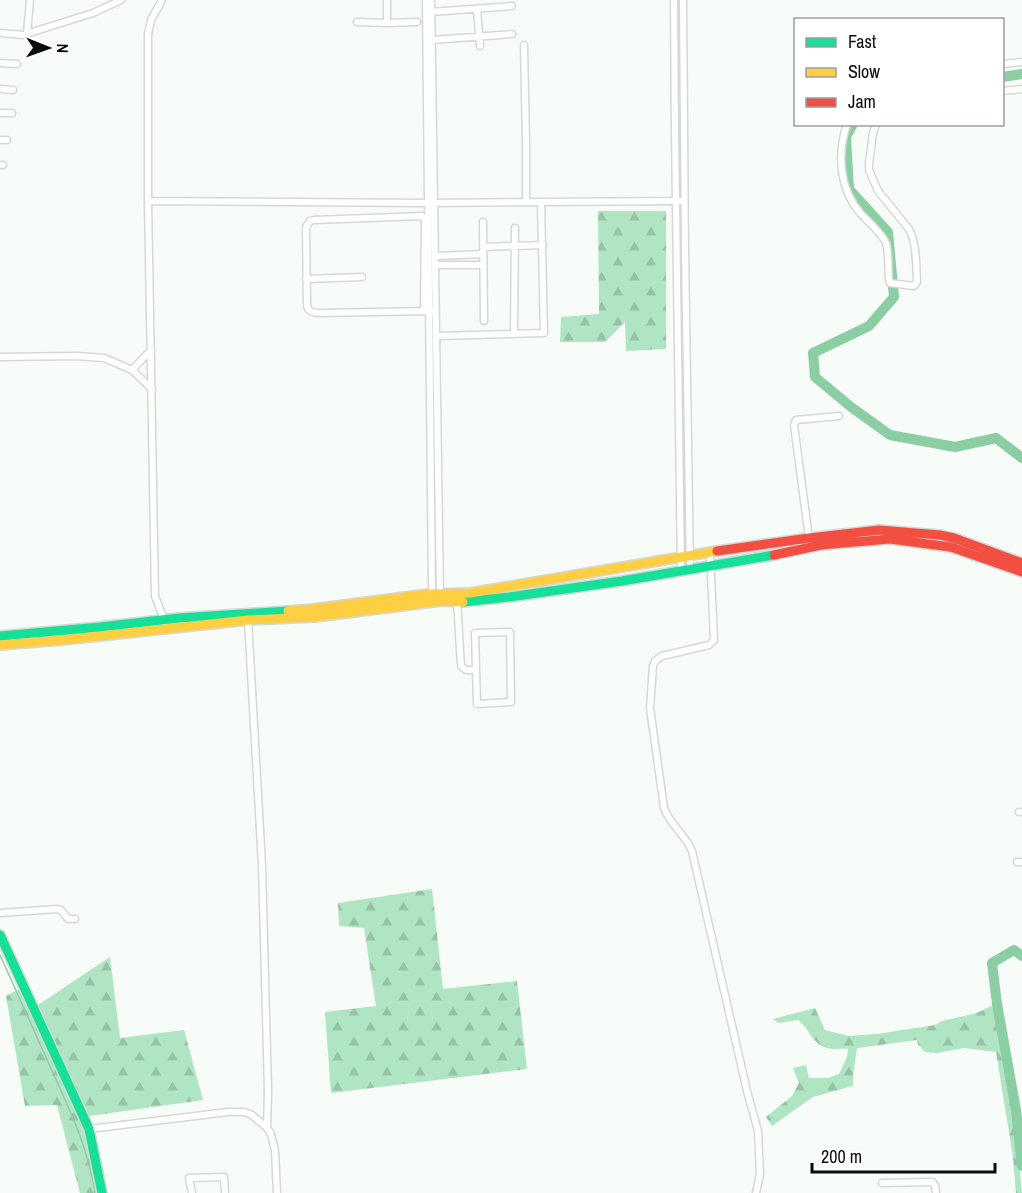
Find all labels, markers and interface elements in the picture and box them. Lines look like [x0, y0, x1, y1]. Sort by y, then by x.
north arrow [18, 18, 78, 78]
legend [794, 18, 1004, 126]
text: Fast [848, 29, 876, 54]
text: N [52, 43, 74, 53]
text: Slow [848, 59, 880, 84]
text: Jam [848, 89, 876, 114]
scale bar [812, 1136, 995, 1174]
text: 200 m [821, 1144, 862, 1169]

